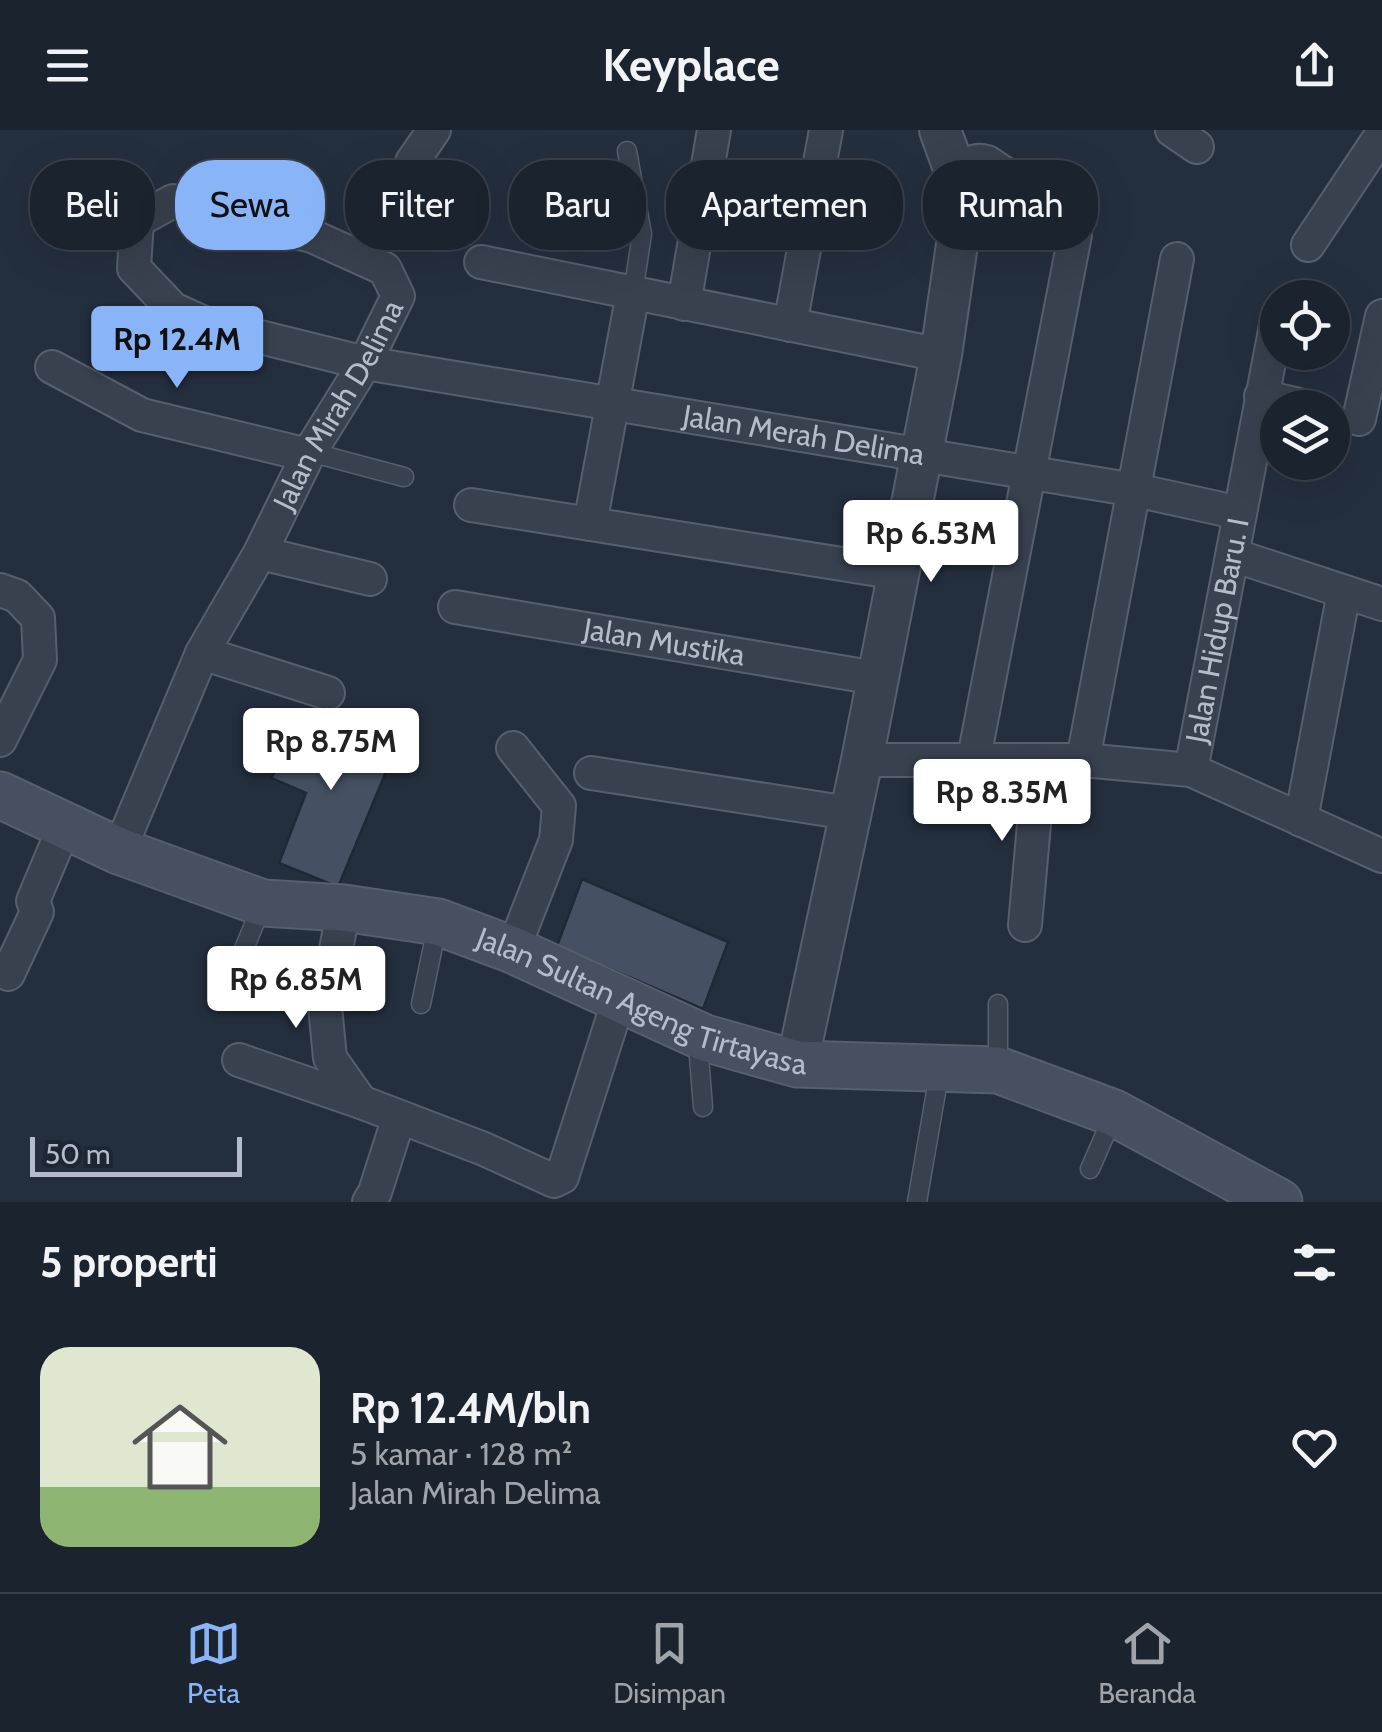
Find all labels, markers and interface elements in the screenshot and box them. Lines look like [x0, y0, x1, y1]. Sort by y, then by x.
icon: menu [40, 38, 95, 93]
text: Keyplace [602, 38, 780, 92]
icon: share [1287, 38, 1342, 93]
chip: Beli [30, 160, 155, 250]
chip: Sewa [175, 160, 325, 250]
chip: Filter [345, 160, 489, 250]
chip: Baru [509, 160, 646, 250]
chip: Apartemen [666, 160, 903, 250]
chip: Rumah [923, 160, 1098, 250]
map controls [1260, 280, 1350, 480]
button: locate [1260, 280, 1350, 370]
street label: Jalan Mirah Delima [265, 293, 411, 517]
pin: Rp 12.4M [74, 306, 280, 391]
text: Rp 12.4M [113, 319, 241, 358]
button: layers [1260, 390, 1350, 480]
street label: Jalan Merah Delima [679, 397, 928, 473]
pin: Rp 6.53M [828, 500, 1034, 585]
text: Rp 6.53M [865, 513, 997, 552]
street label: Jalan Hidup Baru. I [1177, 515, 1257, 747]
street label: Jalan Mustika [580, 610, 748, 674]
pin: Rp 8.75M [228, 708, 434, 793]
text: Rp 8.75M [265, 721, 397, 760]
pin: Rp 8.35M [899, 759, 1105, 844]
text: Rp 8.35M [936, 772, 1068, 811]
street label: Jalan Sultan Ageng Tirtayasa [470, 919, 807, 1082]
pin: Rp 6.85M [193, 946, 399, 1031]
text: Rp 6.85M [229, 959, 363, 998]
scale bar [30, 1132, 242, 1176]
text: 50 m [45, 1137, 111, 1171]
icon: filters [1287, 1235, 1342, 1290]
text: 5 properti [40, 1236, 218, 1288]
text: Rp 12.4M/bln [350, 1382, 591, 1434]
icon: home [120, 1387, 240, 1507]
icon: heart [1287, 1420, 1342, 1475]
text: 5 kamar · 128 m² [350, 1434, 572, 1473]
text: Jalan Mirah Delima [350, 1473, 601, 1512]
tab: Peta [186, 1616, 241, 1710]
tab: Disimpan [613, 1616, 726, 1710]
tab: Beranda [1098, 1616, 1196, 1710]

